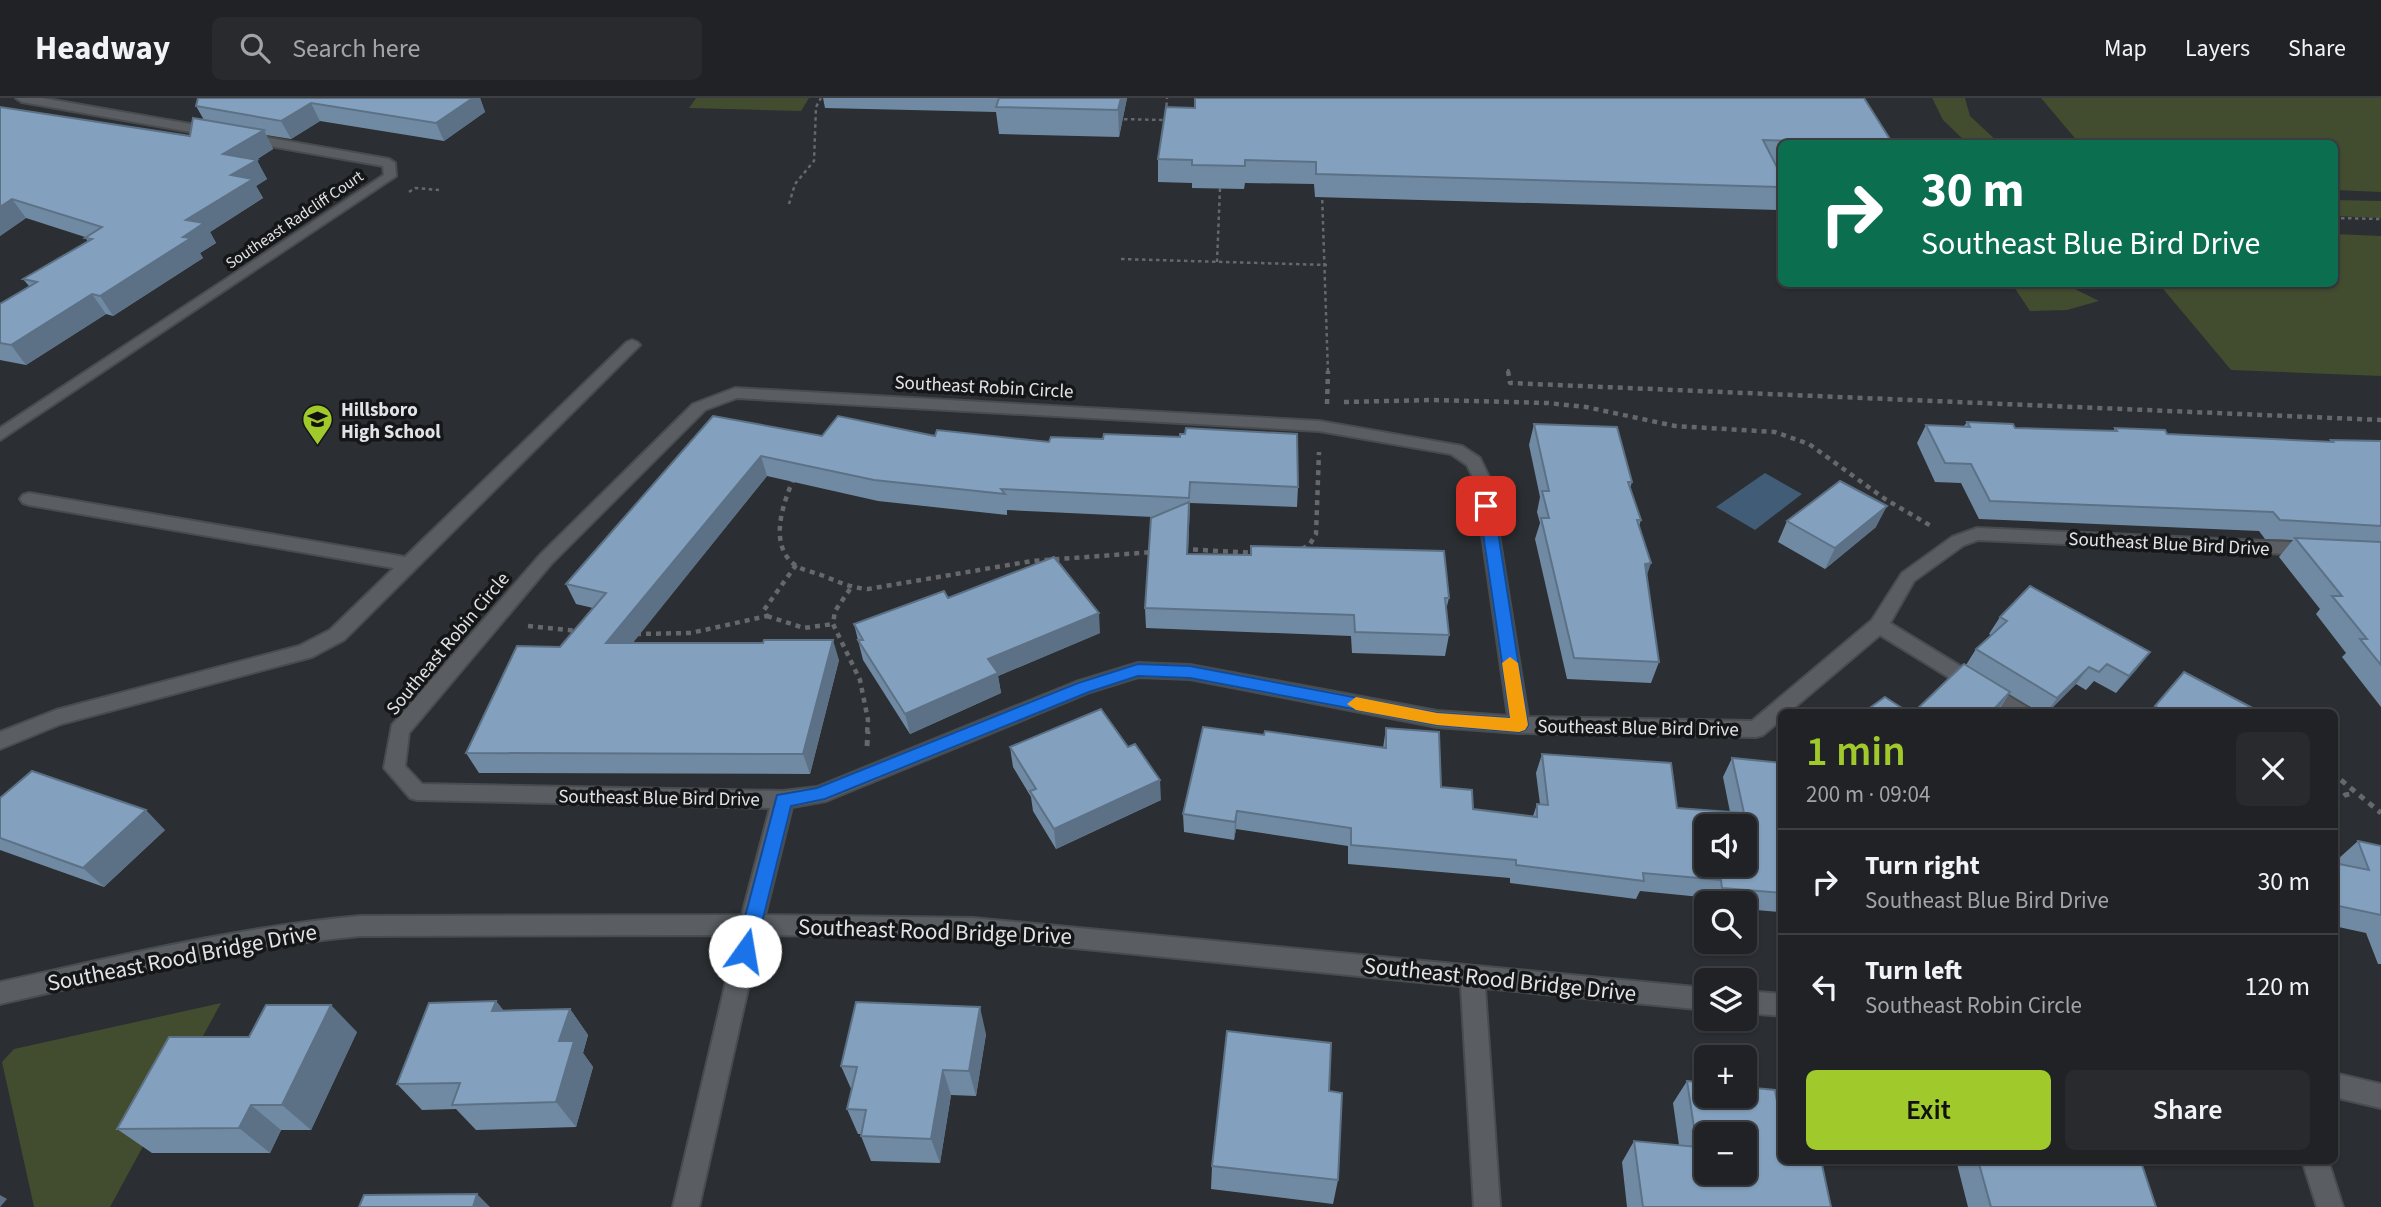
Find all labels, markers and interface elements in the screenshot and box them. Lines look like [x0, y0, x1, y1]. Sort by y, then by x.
search box [212, 17, 702, 80]
text: Headway [35, 25, 170, 72]
icon: search [236, 29, 274, 67]
text: Search here [292, 30, 420, 67]
text: Map [2104, 31, 2147, 66]
text: Layers [2185, 31, 2250, 66]
text: Share [2288, 31, 2346, 66]
text: 30 m [1921, 156, 2025, 226]
street label: Southeast Radcliff Court [221, 165, 368, 274]
icon: right [1806, 168, 1897, 259]
text: Southeast Blue Bird Drive [1921, 221, 2260, 267]
street label: Southeast Robin Circle [894, 369, 1074, 406]
place label: Hillsboro High School [341, 397, 441, 446]
school or university icon: Hillsboro High School [301, 403, 335, 447]
pin [1456, 476, 1516, 536]
icon: arrive [1467, 487, 1505, 525]
street label: Southeast Blue Bird Drive [2068, 526, 2270, 563]
street label: Southeast Robin Circle [380, 567, 516, 721]
street label: Southeast Blue Bird Drive [1537, 713, 1739, 744]
text: 1 min [1806, 722, 1906, 782]
button: close [2236, 732, 2310, 806]
text: 200 m · 09:04 [1806, 778, 1930, 811]
street label: Southeast Blue Bird Drive [558, 783, 760, 814]
map controls [1694, 814, 1757, 1185]
button: sound [1694, 814, 1757, 877]
text: Turn right [1865, 847, 1980, 884]
icon: right [1806, 863, 1844, 901]
text: 30 m [2257, 863, 2310, 900]
text: Southeast Blue Bird Drive [1865, 884, 2109, 917]
button: search [1694, 891, 1757, 954]
street label: Southeast Rood Bridge Drive [797, 910, 1072, 953]
position arrow [708, 914, 782, 988]
street label: Southeast Rood Bridge Drive [44, 915, 320, 1000]
street label: Southeast Rood Bridge Drive [1362, 949, 1638, 1010]
text: Turn left [1865, 952, 1962, 989]
button: layers [1694, 968, 1757, 1031]
icon: left [1806, 968, 1844, 1006]
text: 120 m [2244, 968, 2310, 1005]
text: Southeast Robin Circle [1865, 989, 2082, 1022]
button: + [1694, 1045, 1757, 1108]
button: Exit [1806, 1070, 2051, 1150]
button: Share [2065, 1070, 2310, 1150]
button: − [1694, 1122, 1757, 1185]

